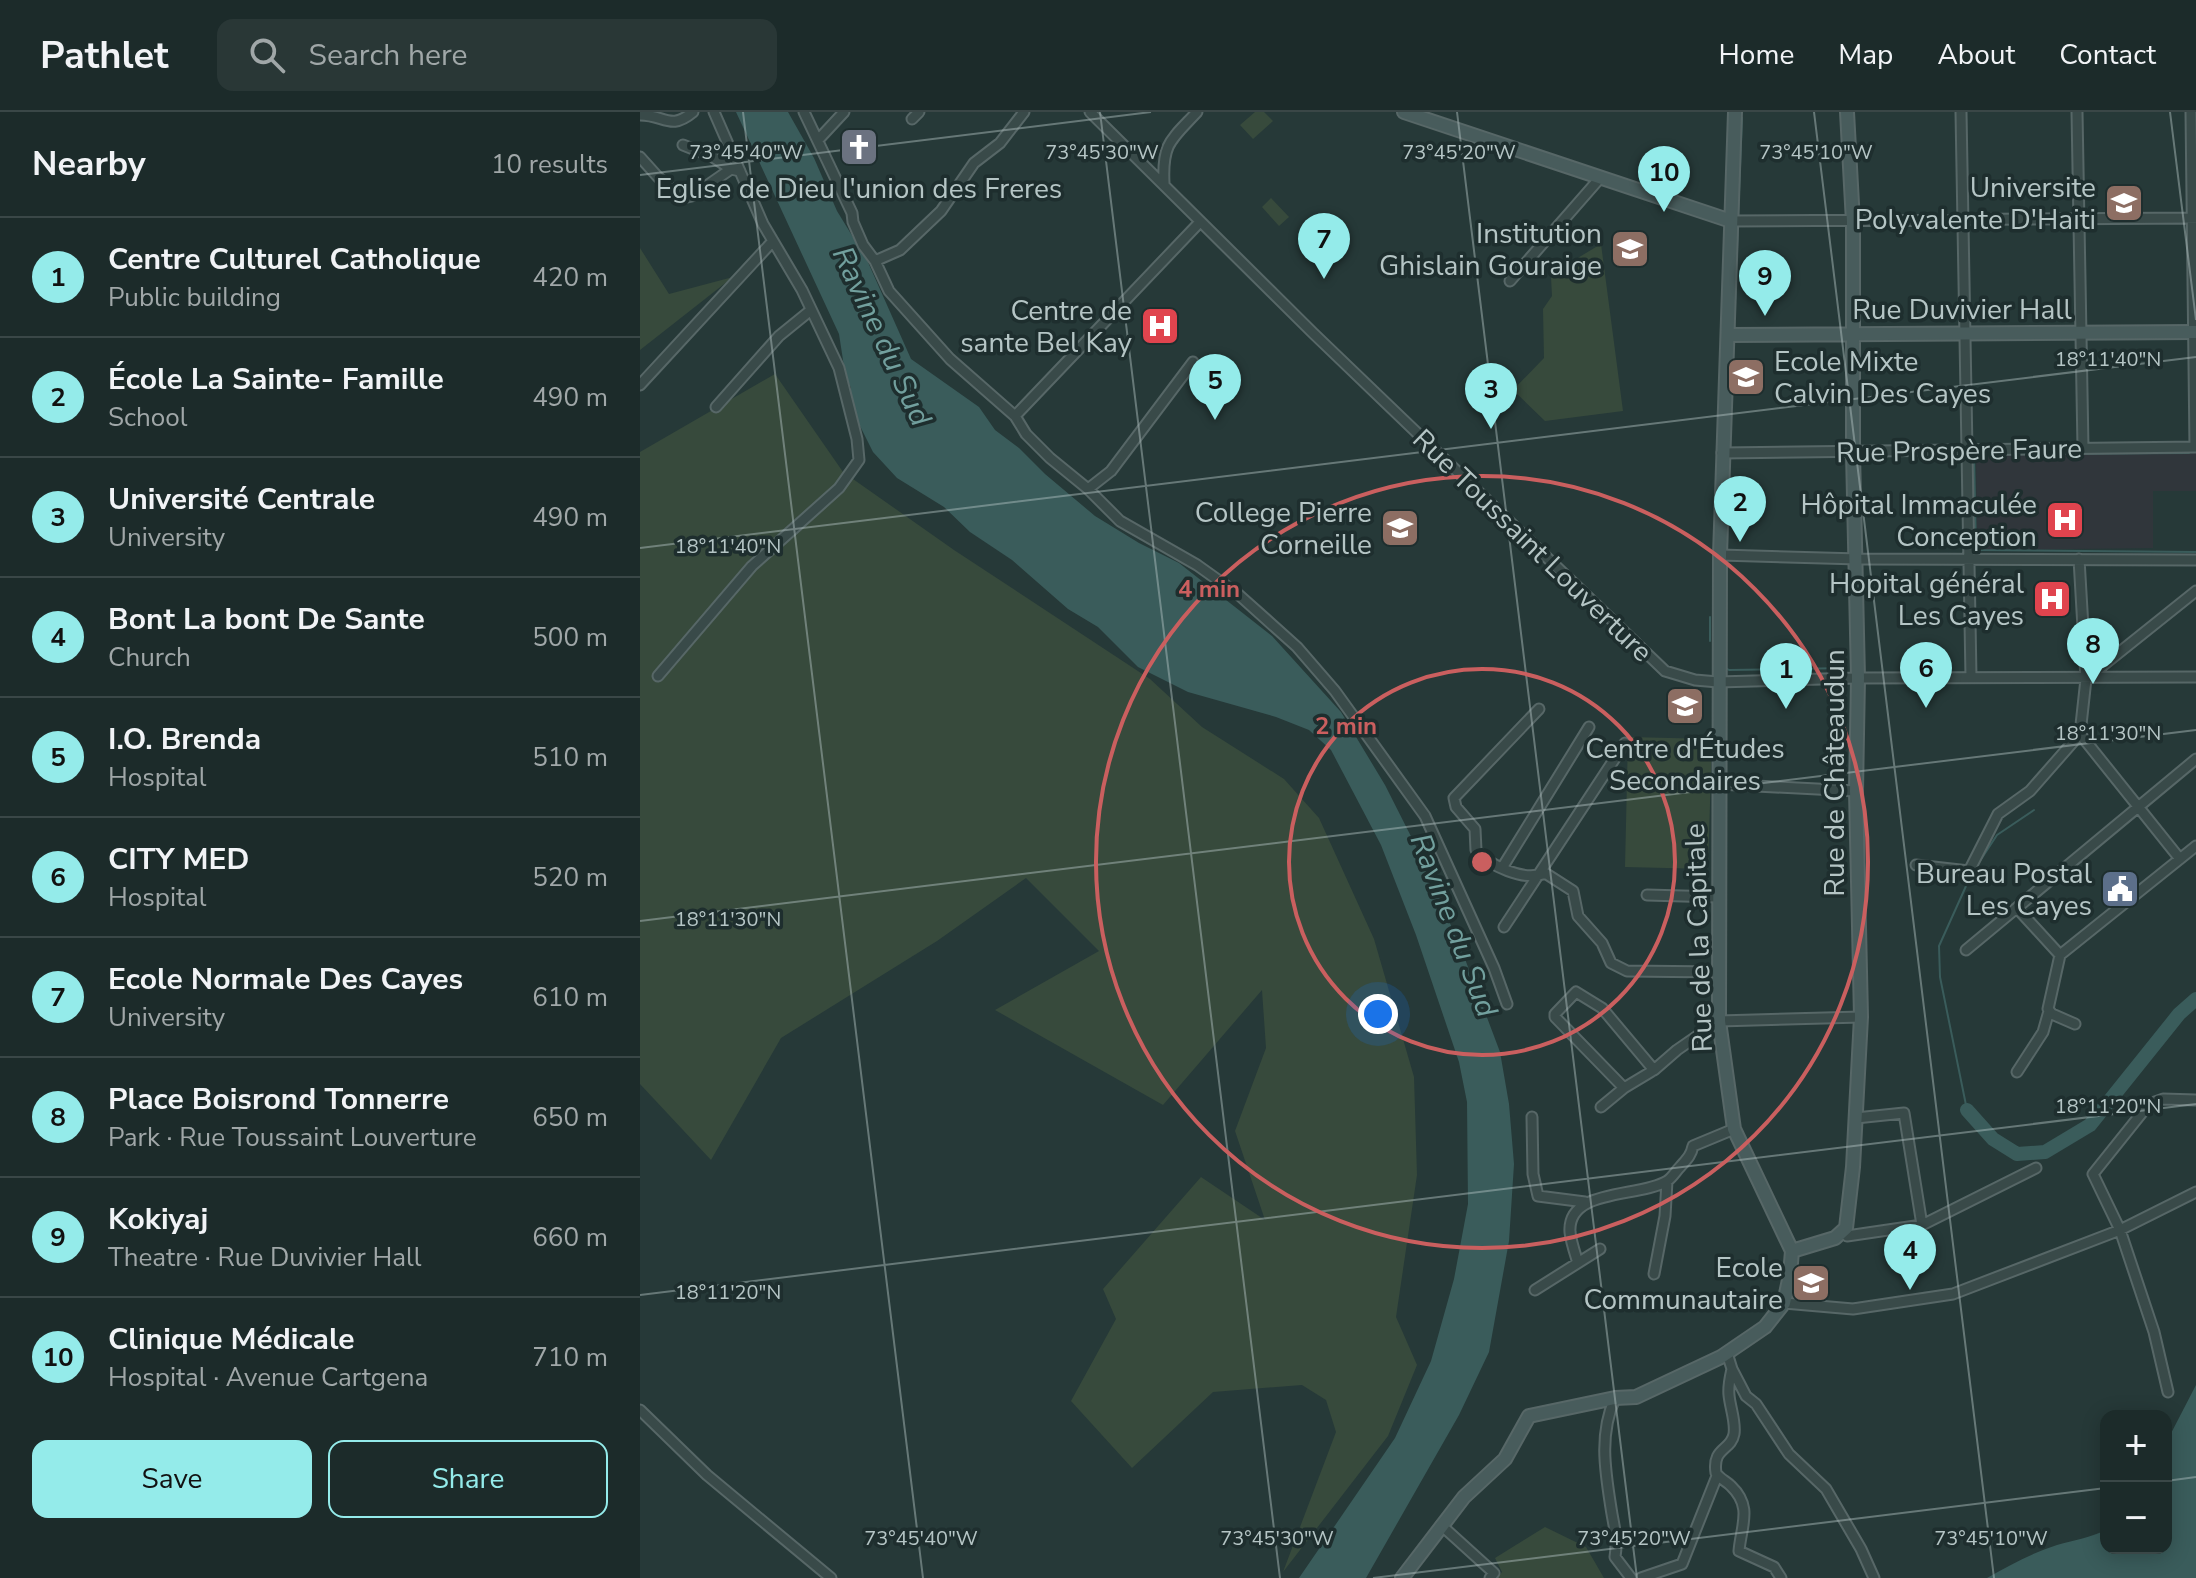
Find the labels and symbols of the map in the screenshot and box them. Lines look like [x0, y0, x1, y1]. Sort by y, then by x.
church icon: Eglise de Dieu l'union des Freres [838, 126, 880, 168]
text: 73°45'40"W [689, 139, 803, 166]
text: 73°45'30"W [1045, 139, 1159, 166]
text: 73°45'20"W [1402, 139, 1516, 166]
text: 73°45'10"W [1759, 139, 1873, 166]
pin: 10 [1638, 146, 1690, 212]
place label: Universite Polyvalente D'Haiti [1855, 169, 2096, 239]
place label: Eglise de Dieu l'union des Freres [656, 170, 1062, 208]
school or university icon: Universite Polyvalente D'Haiti [2103, 182, 2145, 224]
pin: 7 [1298, 213, 1350, 279]
place label: Institution Ghislain Gouraige [1379, 215, 1602, 285]
school or university icon: Institution Ghislain Gouraige [1609, 228, 1651, 270]
water label: Ravine du Sud [822, 240, 941, 433]
pin: 9 [1739, 250, 1791, 316]
street label: Rue Duvivier Hall [1852, 291, 2073, 329]
place label: Centre de sante Bel Kay [960, 292, 1133, 362]
hospital icon: Centre de sante Bel Kay [1139, 305, 1181, 347]
place label: Ecole Mixte Calvin Des Cayes [1774, 343, 1991, 413]
text: 18°11'40"N [2055, 346, 2161, 373]
pin: 5 [1189, 354, 1241, 420]
school or university icon: Ecole Mixte Calvin Des Cayes [1725, 356, 1767, 398]
pin: 3 [1465, 363, 1517, 429]
street label: Rue Toussaint Louverture [1404, 421, 1661, 671]
street label: Rue Prospère Faure [1836, 430, 2082, 472]
pin: 2 [1714, 476, 1766, 542]
place label: Hôpital Immaculée Conception [1801, 486, 2037, 556]
place label: College Pierre Corneille [1195, 494, 1372, 564]
hospital icon: Hôpital Immaculée Conception [2044, 499, 2086, 541]
school or university icon: College Pierre Corneille [1379, 507, 1421, 549]
text: 18°11'40"N [675, 533, 781, 560]
place label: Hopital général Les Cayes [1829, 565, 2025, 635]
text: 4 min [1178, 573, 1240, 605]
hospital icon: Hopital général Les Cayes [2031, 578, 2073, 620]
pin: 8 [2067, 618, 2119, 684]
pin: 6 [1900, 642, 1952, 708]
pin: 1 [1760, 643, 1812, 709]
street label: Rue de Châteaudun [1816, 649, 1854, 897]
school or university icon: Centre d'Études Secondaires [1664, 685, 1706, 727]
text: 2 min [1315, 710, 1377, 742]
text: 18°11'30"N [2055, 720, 2161, 747]
place label: Centre d'Études Secondaires [1585, 730, 1785, 800]
street label: Rue de la Capitale [1676, 823, 1722, 1053]
water label: Ravine du Sud [1400, 827, 1508, 1023]
centre of rings [1468, 848, 1496, 876]
place label: Bureau Postal Les Cayes [1916, 855, 2093, 925]
public building icon: Bureau Postal Les Cayes [2099, 868, 2141, 910]
text: 18°11'30"N [675, 906, 781, 933]
your location [1358, 994, 1398, 1034]
text: 18°11'20"N [2055, 1093, 2161, 1120]
pin: 4 [1884, 1224, 1936, 1290]
place label: Ecole Communautaire [1584, 1249, 1783, 1319]
school or university icon: Ecole Communautaire [1790, 1262, 1832, 1304]
text: 18°11'20"N [675, 1279, 781, 1306]
text: 73°45'40"W [864, 1525, 978, 1552]
text: 73°45'30"W [1220, 1525, 1334, 1552]
text: 73°45'20"W [1577, 1525, 1691, 1552]
text: 73°45'10"W [1934, 1525, 2048, 1552]

